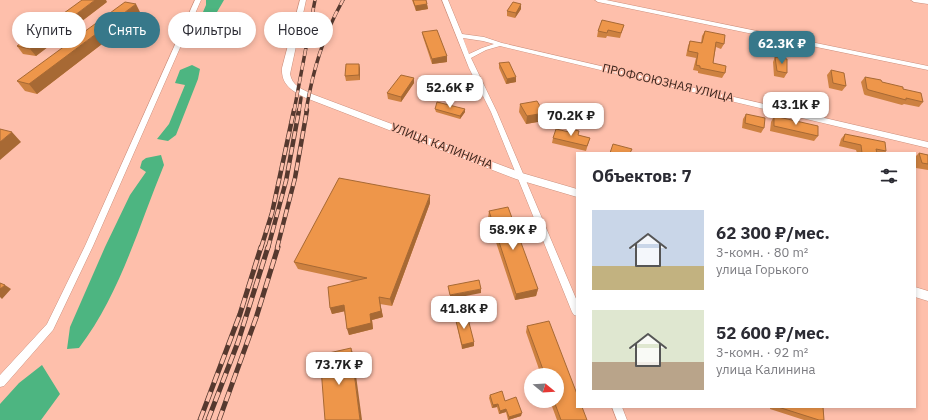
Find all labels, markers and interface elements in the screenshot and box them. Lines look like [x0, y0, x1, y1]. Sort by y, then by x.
chip: Купить [12, 12, 86, 48]
chip: Снять [94, 12, 160, 48]
chip: Фильтры [168, 12, 256, 48]
chip: Новое [264, 12, 333, 48]
pin: 62.3K ₽ [745, 31, 819, 65]
text: 62.3K ₽ [758, 35, 806, 52]
street label: ПРОФСОЮЗНАЯ УЛИЦА [601, 60, 736, 105]
pin: 52.6K ₽ [413, 75, 487, 109]
text: 52.6K ₽ [426, 79, 474, 96]
pin: 43.1K ₽ [759, 92, 833, 126]
text: 43.1K ₽ [772, 96, 820, 113]
pin: 70.2K ₽ [534, 103, 608, 137]
text: 70.2K ₽ [547, 107, 595, 124]
street label: УЛИЦА КАЛИНИНА [389, 119, 496, 172]
text: Объектов: 7 [592, 165, 692, 187]
icon: filters [878, 165, 900, 187]
pin: 58.9K ₽ [476, 217, 550, 251]
text: 58.9K ₽ [489, 221, 537, 238]
text: 62 300 ₽/мес. [716, 222, 830, 244]
icon: home [624, 226, 672, 274]
text: 3-комн. · 80 m² [716, 244, 808, 261]
text: улица Горького [716, 261, 809, 278]
pin: 41.8K ₽ [427, 296, 501, 330]
text: 41.8K ₽ [440, 300, 488, 317]
text: 52 600 ₽/мес. [716, 322, 830, 344]
icon: home [624, 326, 672, 374]
text: 3-комн. · 92 m² [716, 344, 808, 361]
pin: 73.7K ₽ [302, 352, 376, 386]
text: 73.7K ₽ [315, 356, 363, 373]
text: улица Калинина [716, 361, 816, 378]
north arrow [524, 368, 564, 408]
map controls [524, 368, 564, 408]

